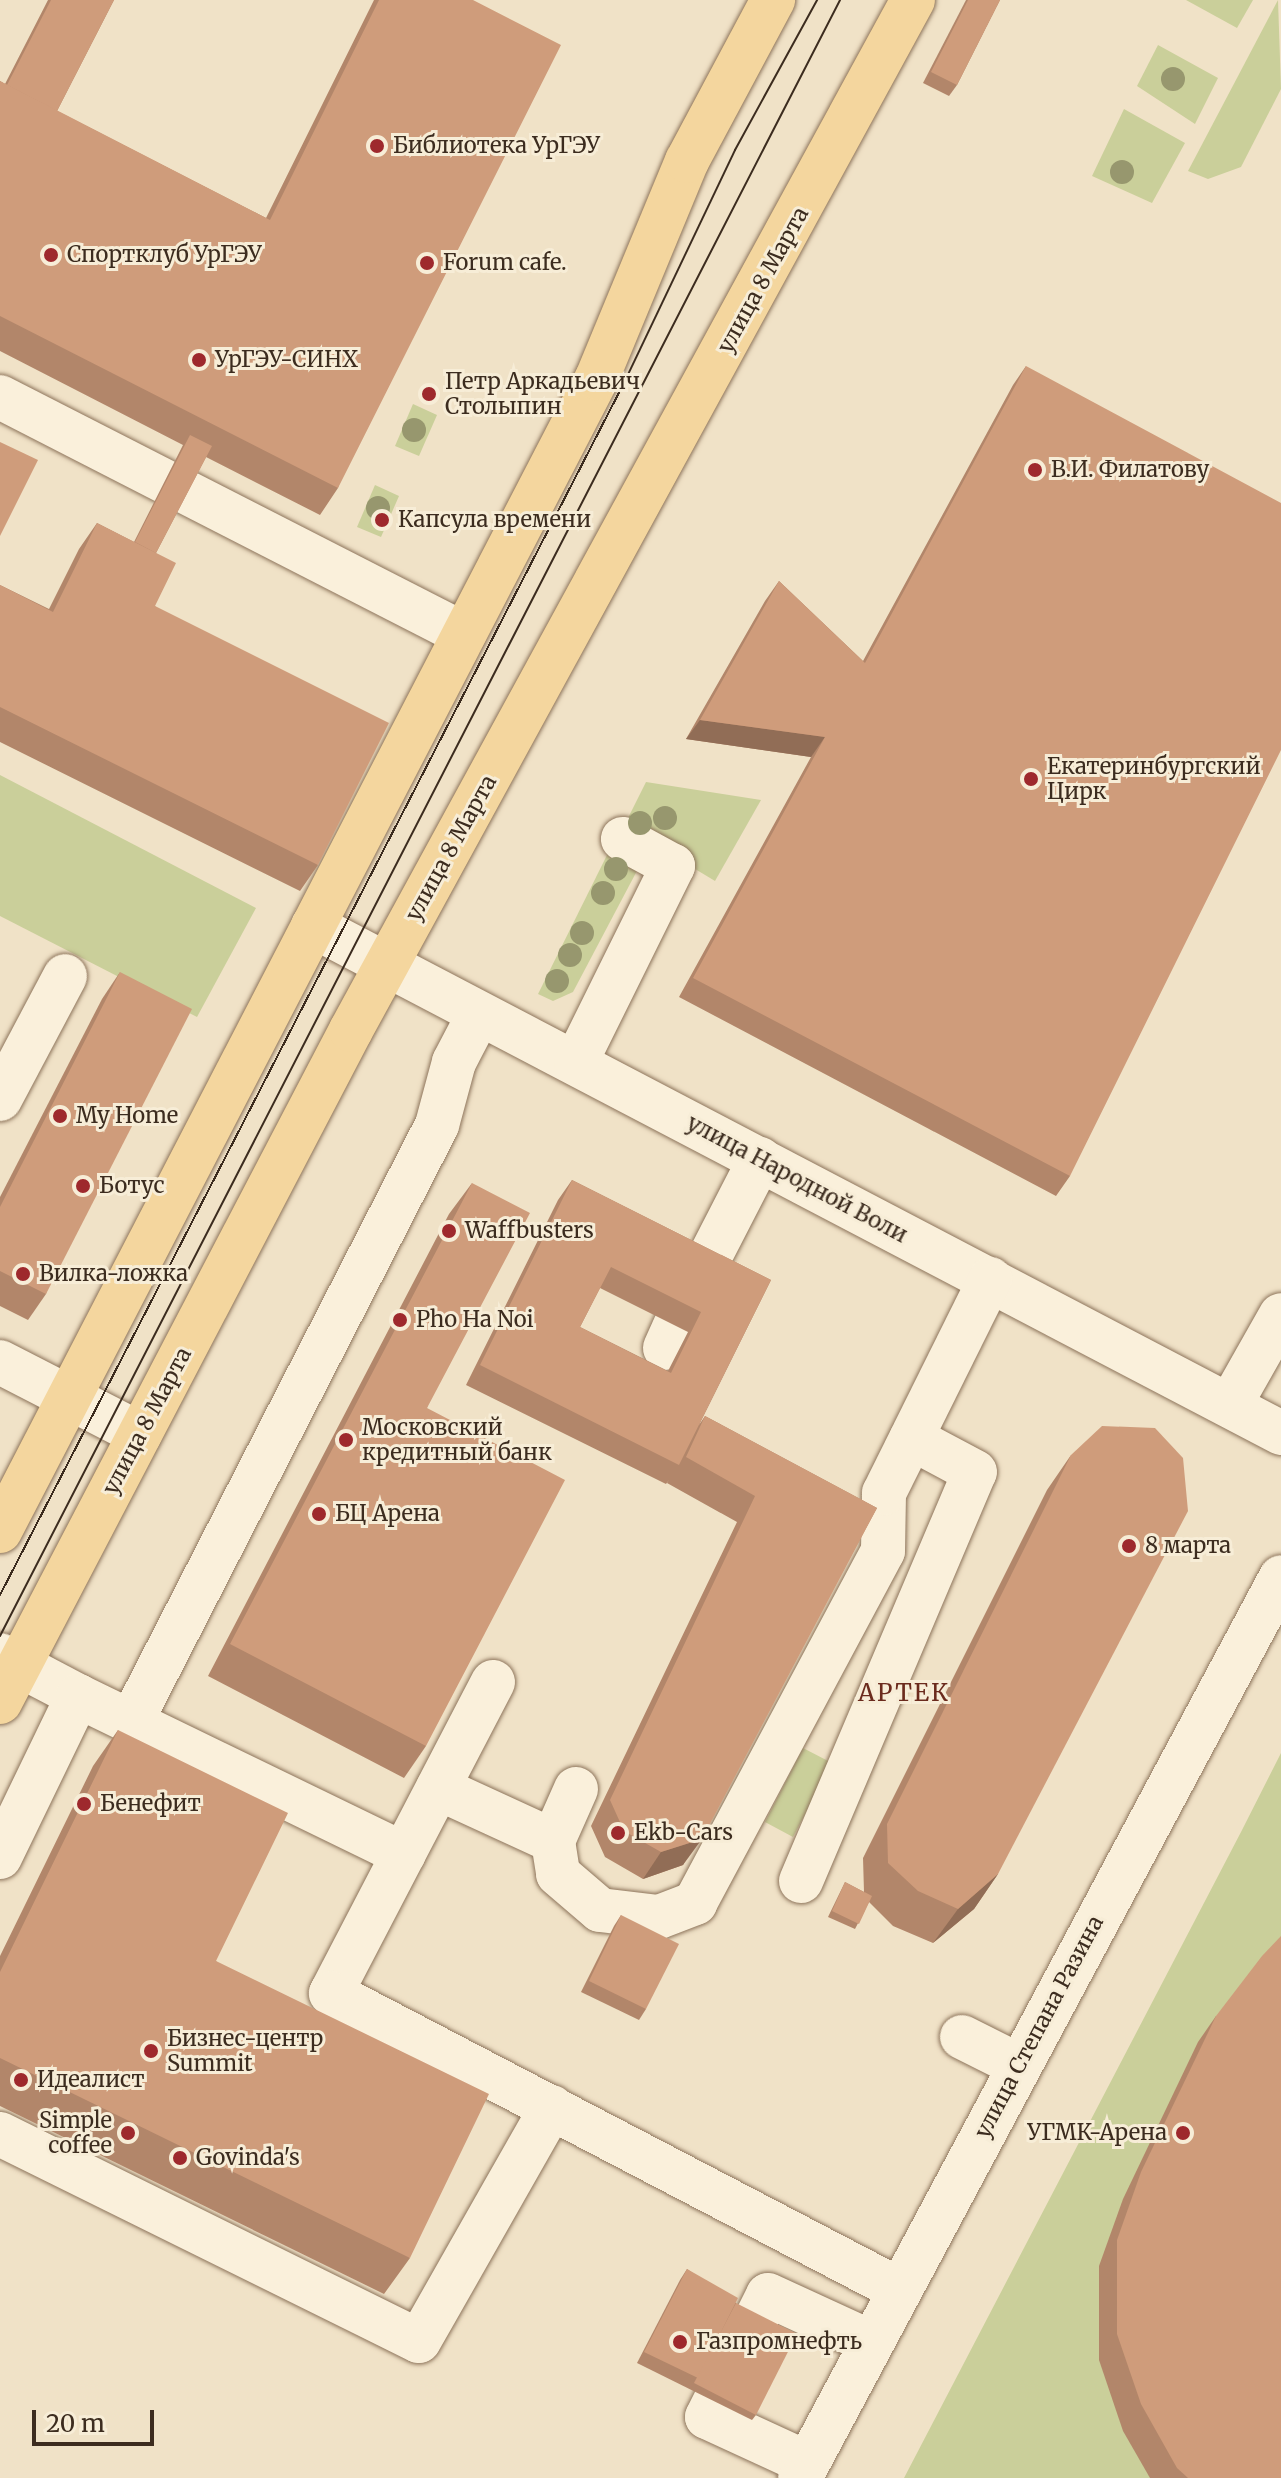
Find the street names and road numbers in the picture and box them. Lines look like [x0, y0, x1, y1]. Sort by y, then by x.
street label: улица 8 Марта [712, 202, 814, 358]
street label: улица 8 Марта [400, 770, 502, 926]
street label: улица Народной Воли [682, 1110, 912, 1248]
street label: улица 8 Марта [97, 1343, 197, 1499]
street label: улица Степана Разина [969, 1911, 1109, 2143]

